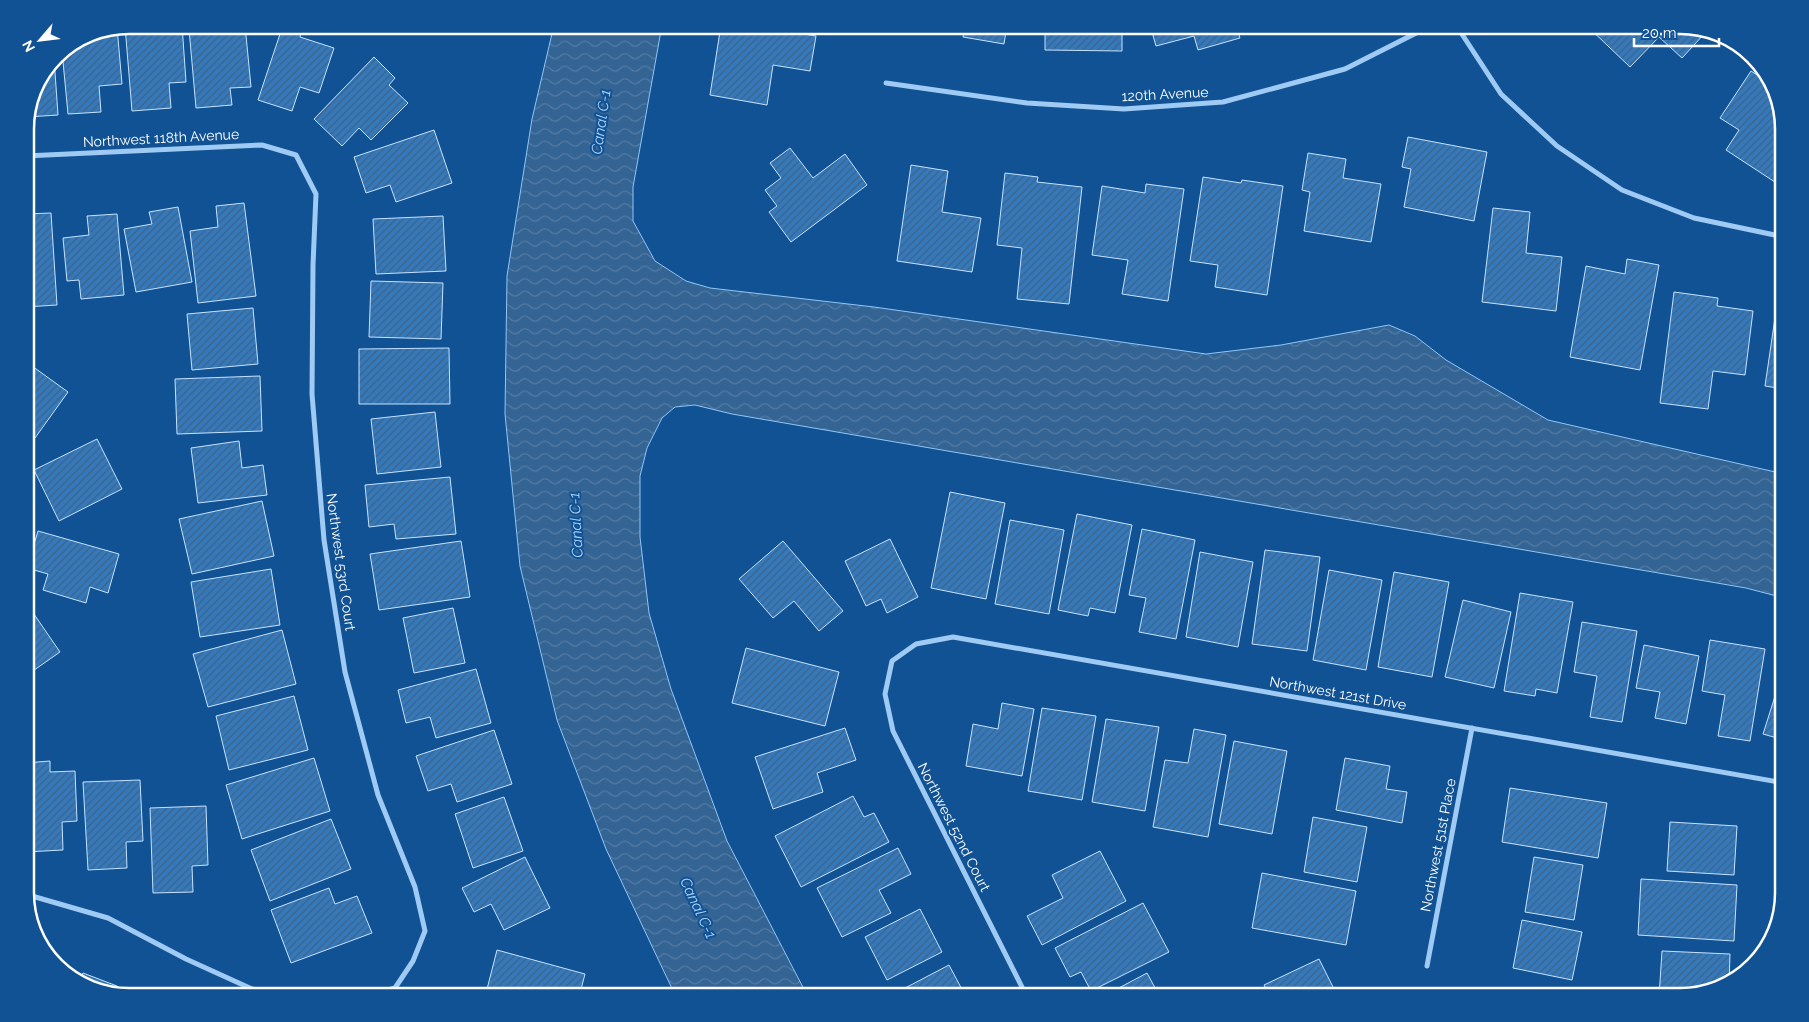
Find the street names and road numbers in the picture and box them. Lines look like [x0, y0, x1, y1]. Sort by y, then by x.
street label: 120th Avenue [1121, 84, 1209, 104]
street label: Northwest 118th Avenue [82, 126, 240, 150]
street label: Northwest 53rd Court [323, 492, 359, 632]
street label: Northwest 121st Drive [1268, 673, 1408, 713]
street label: Northwest 52nd Court [915, 760, 994, 894]
street label: Northwest 51st Place [1417, 777, 1459, 913]

